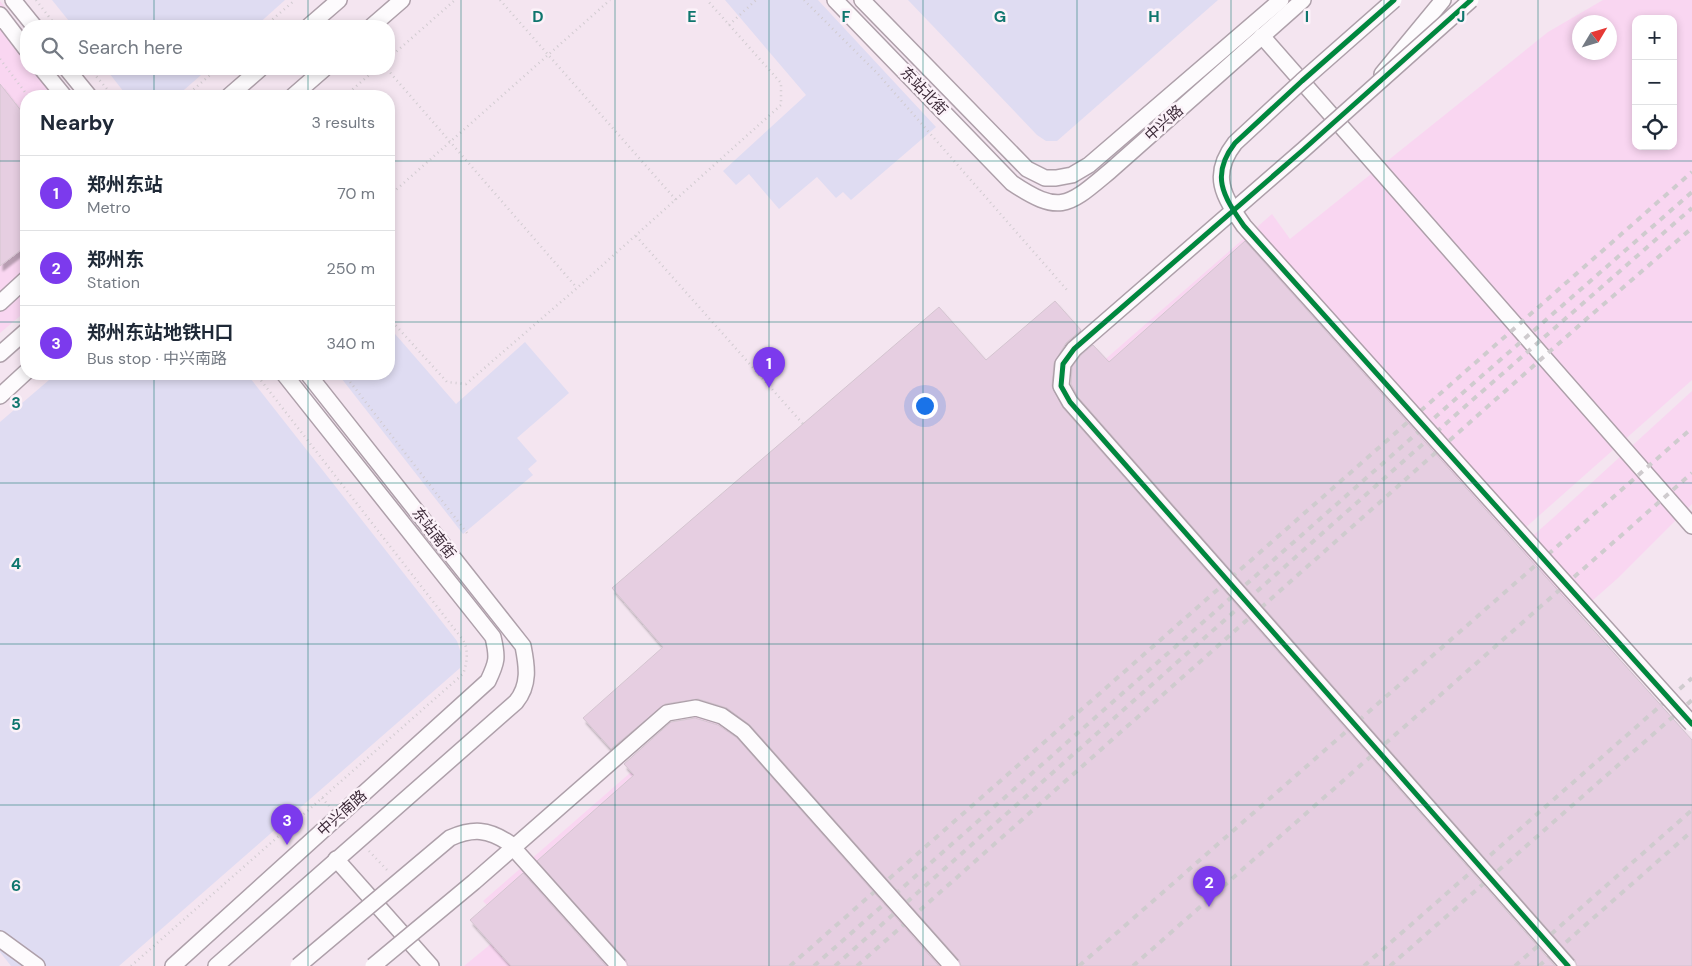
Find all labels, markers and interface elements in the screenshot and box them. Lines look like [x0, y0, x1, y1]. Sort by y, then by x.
text: D [532, 6, 544, 27]
text: E [687, 6, 697, 27]
text: F [842, 6, 851, 27]
text: G [994, 6, 1006, 27]
text: H [1148, 6, 1160, 27]
text: I [1305, 6, 1309, 27]
text: J [1457, 6, 1465, 27]
north arrow [1572, 15, 1617, 60]
map controls [1632, 15, 1677, 150]
button: + [1632, 15, 1677, 60]
search box [20, 20, 395, 75]
icon: search [38, 34, 66, 62]
text: Search here [78, 35, 183, 60]
button: − [1632, 60, 1677, 105]
street label: 东站北街 [896, 62, 952, 120]
street label: 中兴路 [1141, 101, 1187, 145]
button: locate [1632, 105, 1677, 150]
text: Nearby [40, 109, 114, 137]
text: 3 results [312, 112, 375, 133]
text: 郑州东站 [87, 172, 163, 197]
text: 1 [53, 183, 59, 204]
text: 70 m [337, 183, 375, 204]
text: Metro [87, 197, 131, 218]
text: 郑州东 [87, 247, 144, 272]
text: 2 [51, 258, 61, 279]
text: 250 m [327, 258, 375, 279]
text: Station [87, 272, 140, 293]
text: 郑州东站地铁H口 [87, 320, 234, 345]
text: 3 [51, 333, 61, 354]
text: 340 m [326, 333, 375, 354]
pin: 1 [753, 347, 785, 388]
text: Bus stop · 中兴南路 [87, 348, 227, 369]
text: 3 [11, 392, 21, 413]
your location [912, 393, 938, 419]
street label: 东站南街 [408, 503, 460, 563]
text: 4 [11, 553, 21, 574]
text: 5 [11, 714, 21, 735]
street label: 中兴南路 [313, 785, 371, 841]
pin: 3 [271, 804, 303, 845]
pin: 2 [1193, 866, 1225, 907]
text: 6 [11, 875, 21, 896]

